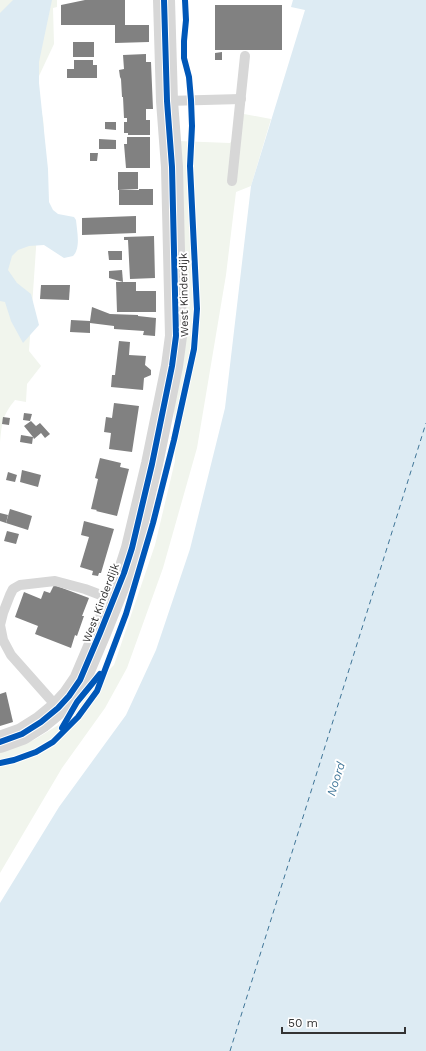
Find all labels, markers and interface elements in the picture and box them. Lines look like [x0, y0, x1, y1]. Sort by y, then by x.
street label: West Kinderdijk [177, 253, 191, 337]
street label: West Kinderdijk [80, 561, 122, 645]
water label: Noord [324, 760, 348, 798]
scale bar [282, 1009, 405, 1035]
text: 50 m [288, 1016, 318, 1030]

